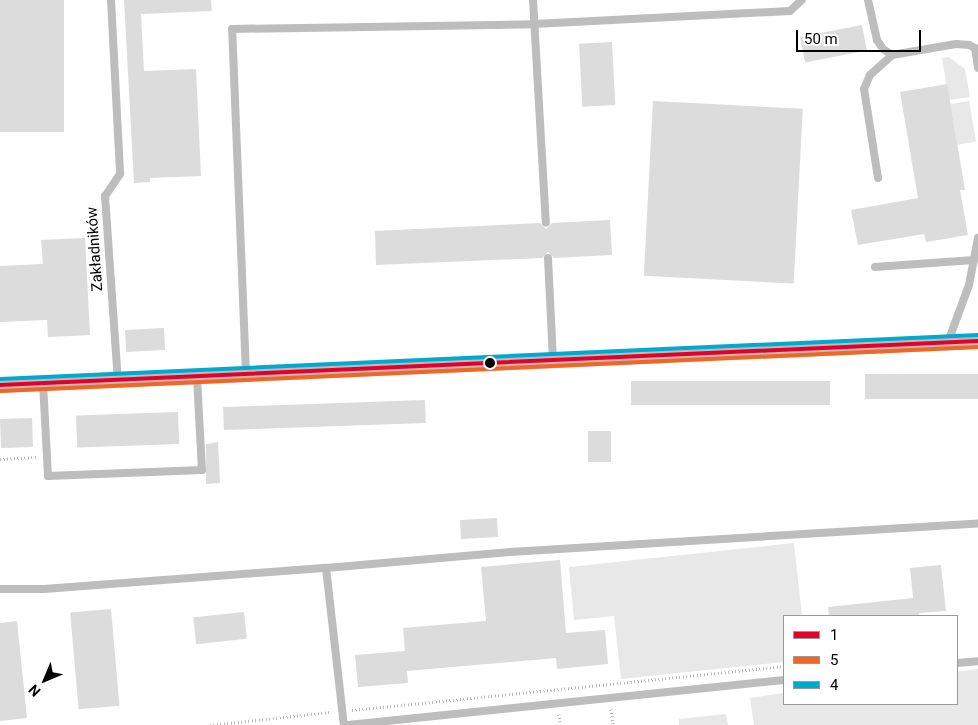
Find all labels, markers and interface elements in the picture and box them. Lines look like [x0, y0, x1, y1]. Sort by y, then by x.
scale bar [798, 20, 923, 52]
text: 50 m [804, 30, 838, 48]
street label: Zakładników [83, 206, 107, 292]
unlabelled marker [485, 358, 495, 368]
legend [783, 615, 958, 705]
text: 1 [830, 626, 838, 644]
text: 5 [830, 651, 838, 669]
north arrow [20, 655, 70, 705]
text: 4 [830, 676, 838, 694]
text: N [25, 681, 44, 700]

